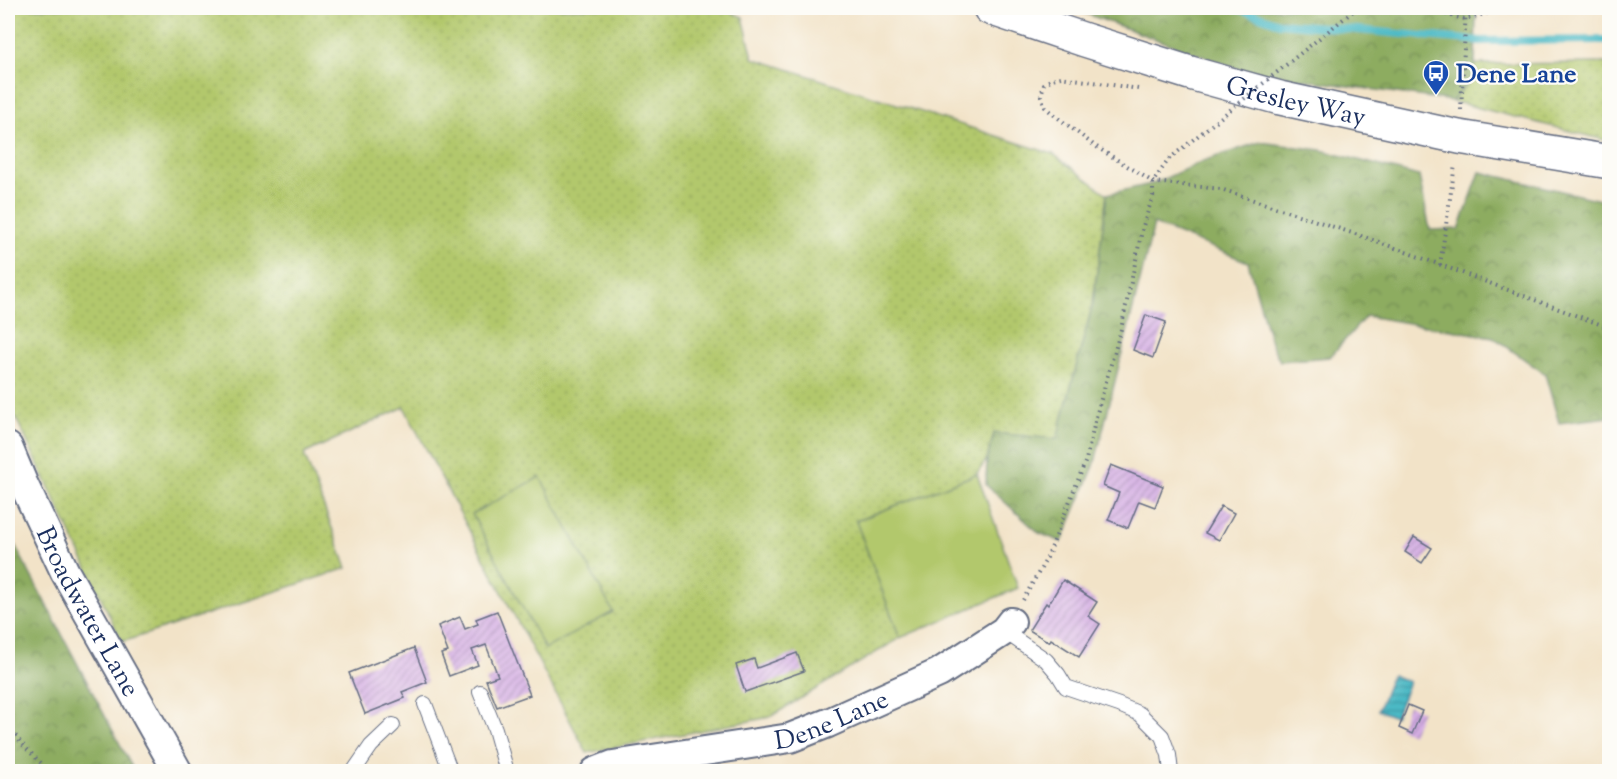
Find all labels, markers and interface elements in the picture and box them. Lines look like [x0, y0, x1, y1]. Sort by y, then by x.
place label: Dene Lane [1456, 57, 1576, 94]
bus stop icon: Dene Lane [1421, 58, 1451, 96]
street label: Gresley Way [1221, 68, 1369, 137]
street label: Broadwater Lane [25, 521, 148, 704]
street label: Dene Lane [772, 682, 895, 761]

